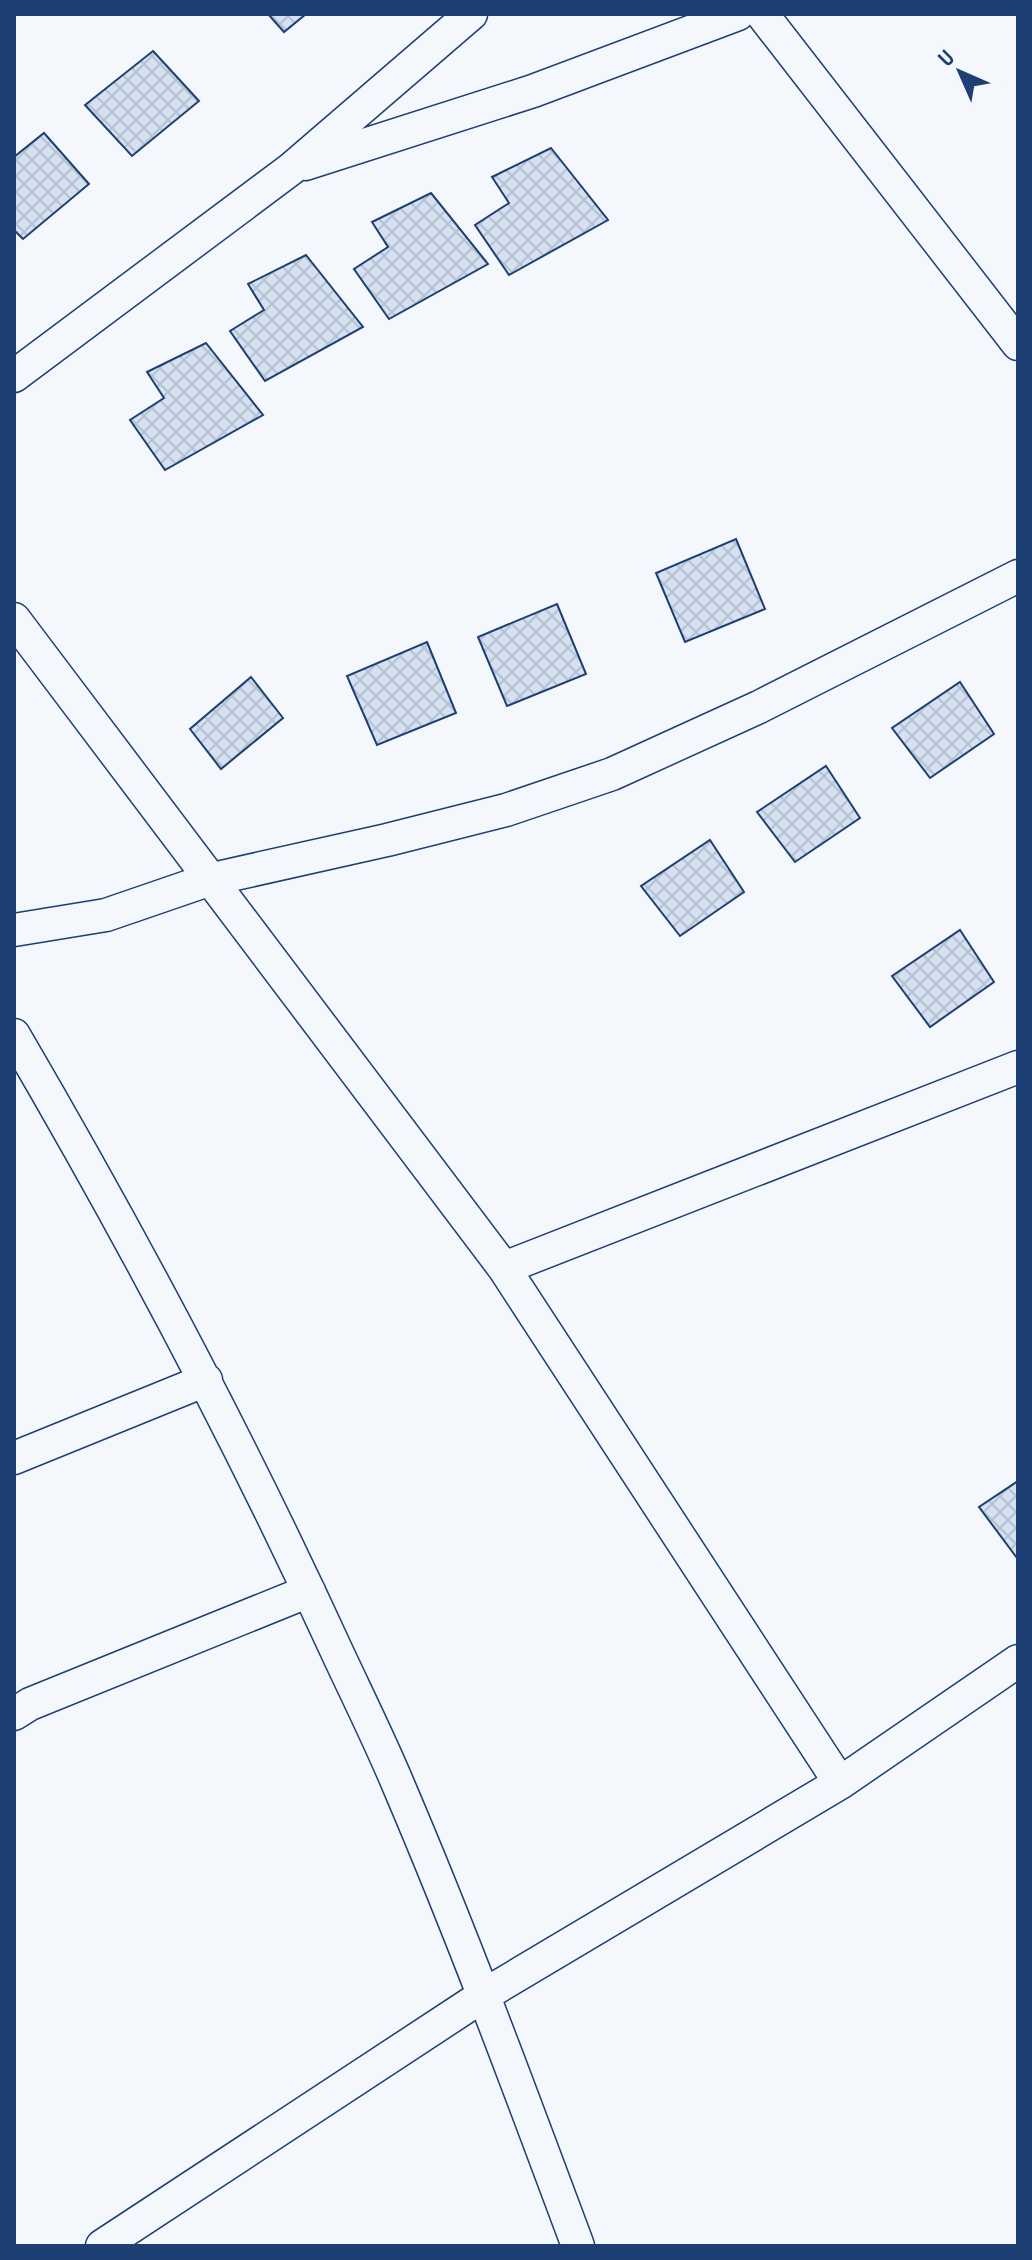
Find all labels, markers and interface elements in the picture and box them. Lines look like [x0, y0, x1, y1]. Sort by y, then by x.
north arrow [920, 32, 1000, 112]
text: U [932, 44, 960, 72]

